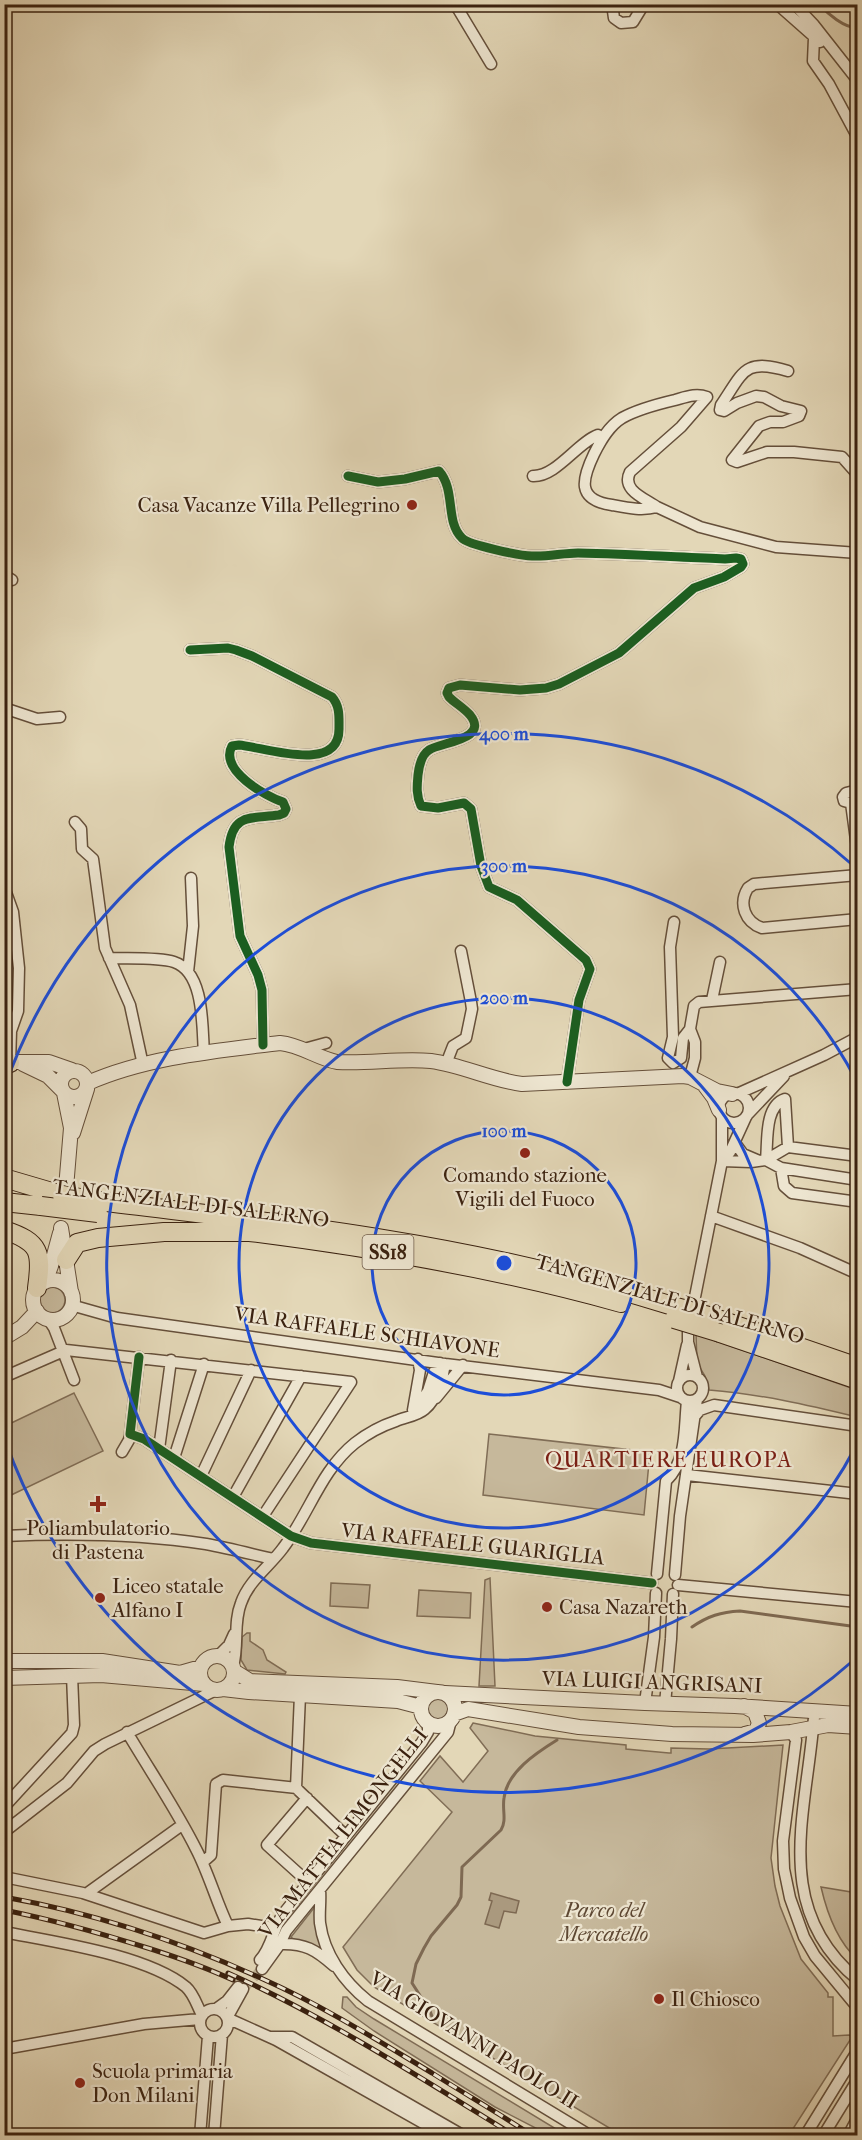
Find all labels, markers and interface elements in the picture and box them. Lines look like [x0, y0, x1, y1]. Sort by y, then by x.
place label: Casa Vacanze Villa Pellegrino [138, 493, 400, 517]
marker: Casa Vacanze Villa Pellegrino [405, 498, 419, 512]
text: 400 m [478, 724, 530, 745]
text: 300 m [481, 856, 528, 877]
text: 200 m [480, 988, 529, 1009]
text: 100 m [481, 1121, 528, 1142]
marker: Comando stazione Vigili del Fuoco [518, 1146, 532, 1160]
place label: Comando stazione Vigili del Fuoco [443, 1163, 607, 1211]
street label: TANGENZIALE DI SALERNO [51, 1174, 331, 1232]
road number: SS18 [362, 1235, 414, 1269]
street label: TANGENZIALE DI SALERNO [533, 1249, 807, 1349]
centre of rings [494, 1253, 514, 1273]
street label: VIA RAFFAELE SCHIAVONE [232, 1301, 501, 1363]
district label: QUARTIERE EUROPA [545, 1447, 793, 1473]
marker: Poliambulatorio di Pastena [89, 1495, 107, 1513]
place label: Poliambulatorio di Pastena [26, 1516, 170, 1564]
street label: VIA RAFFAELE GUARIGLIA [339, 1518, 606, 1570]
place label: Liceo statale Alfano I [111, 1574, 224, 1622]
marker: Liceo statale Alfano I [93, 1591, 107, 1605]
place label: Casa Nazareth [559, 1595, 688, 1619]
marker: Casa Nazareth [540, 1600, 554, 1614]
street label: VIA LUIGI ANGRISANI [540, 1666, 763, 1698]
street label: VIA MATTIA LIMONGELLI [253, 1723, 433, 1944]
park label: Parco del Mercatello [557, 1898, 649, 1946]
street label: VIA GIOVANNI PAOLO II [365, 1965, 583, 2114]
place label: Il Chiosco [671, 1987, 760, 2011]
marker: Il Chiosco [652, 1992, 666, 2006]
place label: Scuola primaria Don Milani [92, 2059, 233, 2107]
marker: Scuola primaria Don Milani [73, 2076, 87, 2090]

